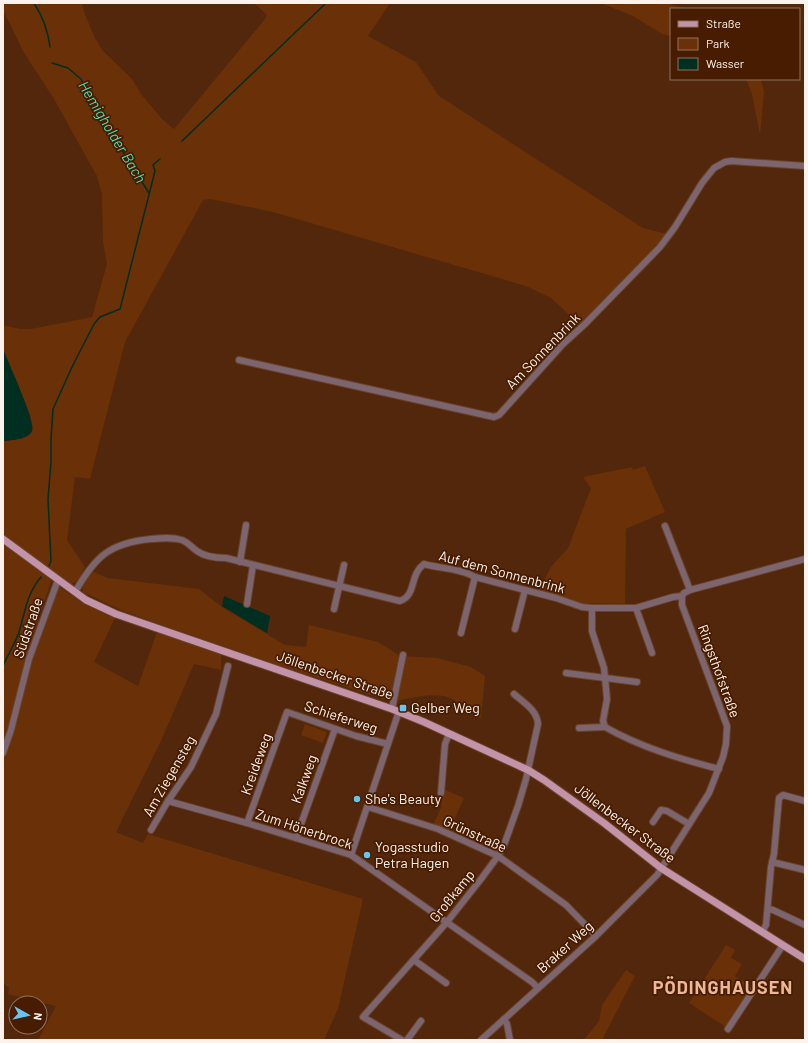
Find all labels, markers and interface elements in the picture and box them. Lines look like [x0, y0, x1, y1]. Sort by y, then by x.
legend [670, 8, 800, 80]
text: Straße [706, 16, 741, 30]
text: Park [706, 36, 730, 50]
text: Wasser [706, 56, 745, 70]
water label: Hemigholder Bach [75, 77, 151, 186]
street label: Am Sonnenbrink [502, 309, 583, 392]
street label: Auf dem Sonnenbrink [437, 546, 567, 597]
street label: Südstraße [9, 595, 46, 660]
street label: Ringsthofstraße [695, 622, 744, 720]
street label: Jöllenbecker Straße [275, 647, 396, 702]
street label: Schieferweg [302, 697, 380, 736]
place label: Gelber Weg [411, 699, 480, 716]
marker: Gelber Weg [398, 703, 408, 713]
street label: Kreideweg [237, 731, 275, 797]
street label: Am Ziegensteg [139, 732, 199, 819]
street label: Kalkweg [287, 752, 320, 806]
street label: Jöllenbecker Straße [571, 779, 679, 866]
place label: She's Beauty [365, 790, 442, 807]
marker: She's Beauty [352, 794, 362, 804]
street label: Zum Hönerbrock [254, 805, 355, 852]
street label: Grünstraße [441, 811, 510, 856]
place label: Yogasstudio Petra Hagen [375, 838, 449, 871]
marker: Yogasstudio Petra Hagen [362, 850, 372, 860]
street label: Großkamp [425, 866, 478, 925]
street label: Braker Weg [533, 917, 596, 976]
district label: PÖDINGHAUSEN [653, 976, 793, 998]
north arrow [8, 995, 48, 1035]
text: N [31, 1012, 45, 1021]

